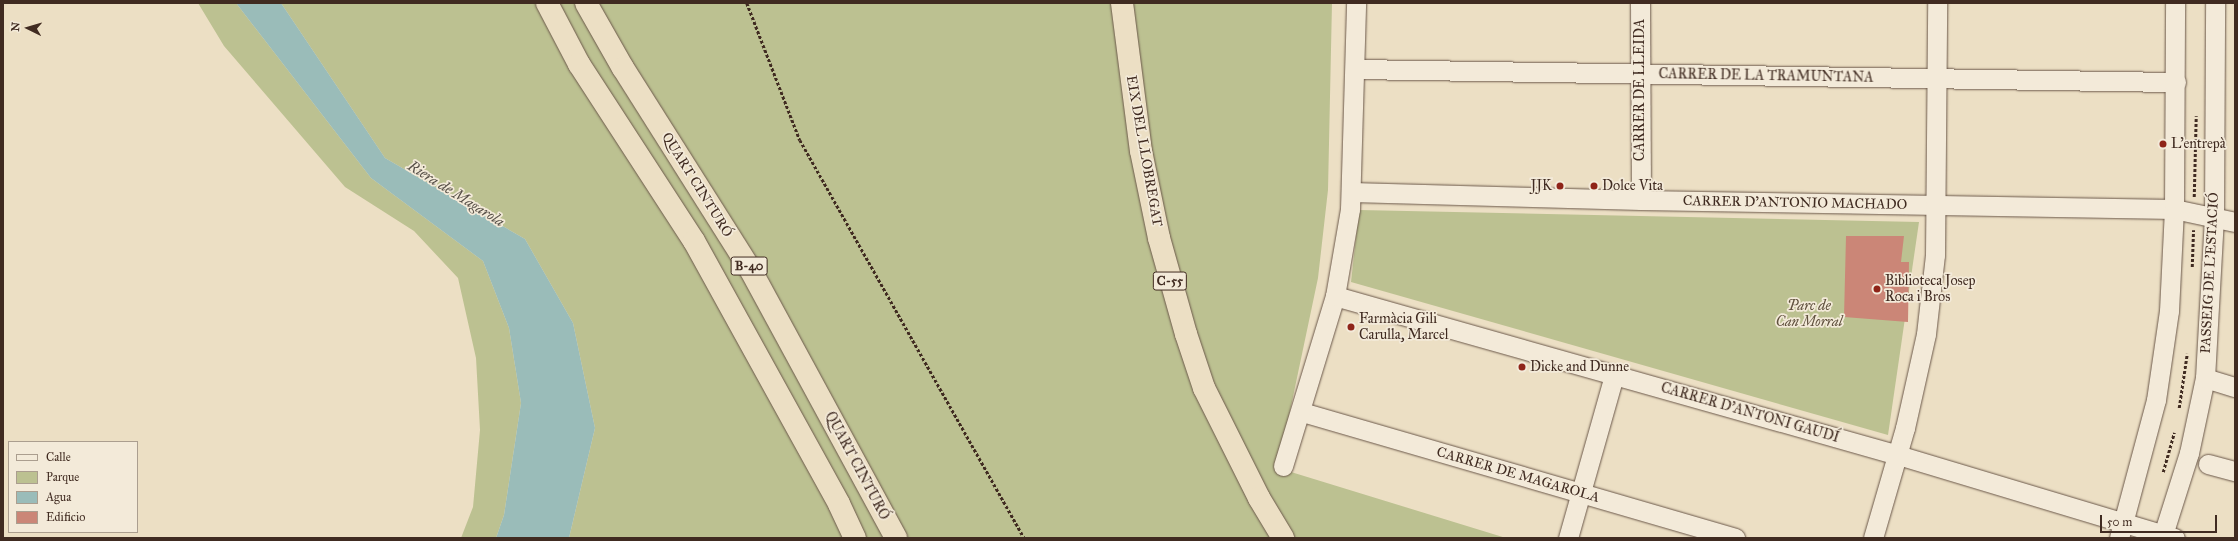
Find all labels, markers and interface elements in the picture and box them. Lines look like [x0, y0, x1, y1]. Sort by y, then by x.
north arrow [8, 8, 48, 48]
street label: CARRER DE LLEIDA [1632, 19, 1648, 161]
text: N [9, 22, 22, 32]
street label: CARRER DE LA TRAMUNTANA [1658, 66, 1874, 86]
street label: EIX DEL LLOBREGAT [1122, 74, 1166, 228]
street label: QUART CINTURÓ [658, 130, 736, 240]
place label: L'entrepà [2171, 136, 2226, 152]
marker: L'entrepà [2158, 139, 2168, 149]
water label: Riera de Magarola [404, 157, 508, 231]
place label: JJK [1531, 178, 1552, 194]
place label: Dolce Vita [1602, 178, 1663, 194]
marker: JJK [1555, 181, 1565, 191]
marker: Dolce Vita [1589, 181, 1599, 191]
street label: PASSEIG DE L'ESTACIÓ [2197, 192, 2223, 354]
street label: CARRER D'ANTONIO MACHADO [1683, 193, 1907, 213]
road number: B-40 [730, 255, 768, 277]
road number: C-55 [1152, 270, 1188, 292]
place label: Biblioteca Josep Roca i Bros [1885, 273, 1976, 306]
marker: Biblioteca Josep Roca i Bros [1872, 284, 1882, 294]
park label: Parc de Can Morral [1776, 298, 1842, 330]
place label: Farmàcia Gili Carulla, Marcel [1359, 311, 1449, 344]
marker: Farmàcia Gili Carulla, Marcel [1346, 322, 1356, 332]
place label: Dicke and Dunne [1530, 359, 1629, 375]
marker: Dicke and Dunne [1517, 362, 1527, 372]
street label: CARRER D'ANTONI GAUDÍ [1659, 379, 1841, 447]
street label: QUART CINTURÓ [821, 409, 893, 523]
legend [8, 441, 138, 533]
street label: CARRER DE MAGAROLA [1435, 444, 1601, 506]
text: Calle [46, 450, 71, 464]
text: Parque [46, 470, 79, 484]
text: Agua [46, 490, 71, 504]
scale bar [2102, 507, 2219, 533]
text: Edificio [46, 510, 85, 524]
text: 50 m [2107, 515, 2132, 529]

